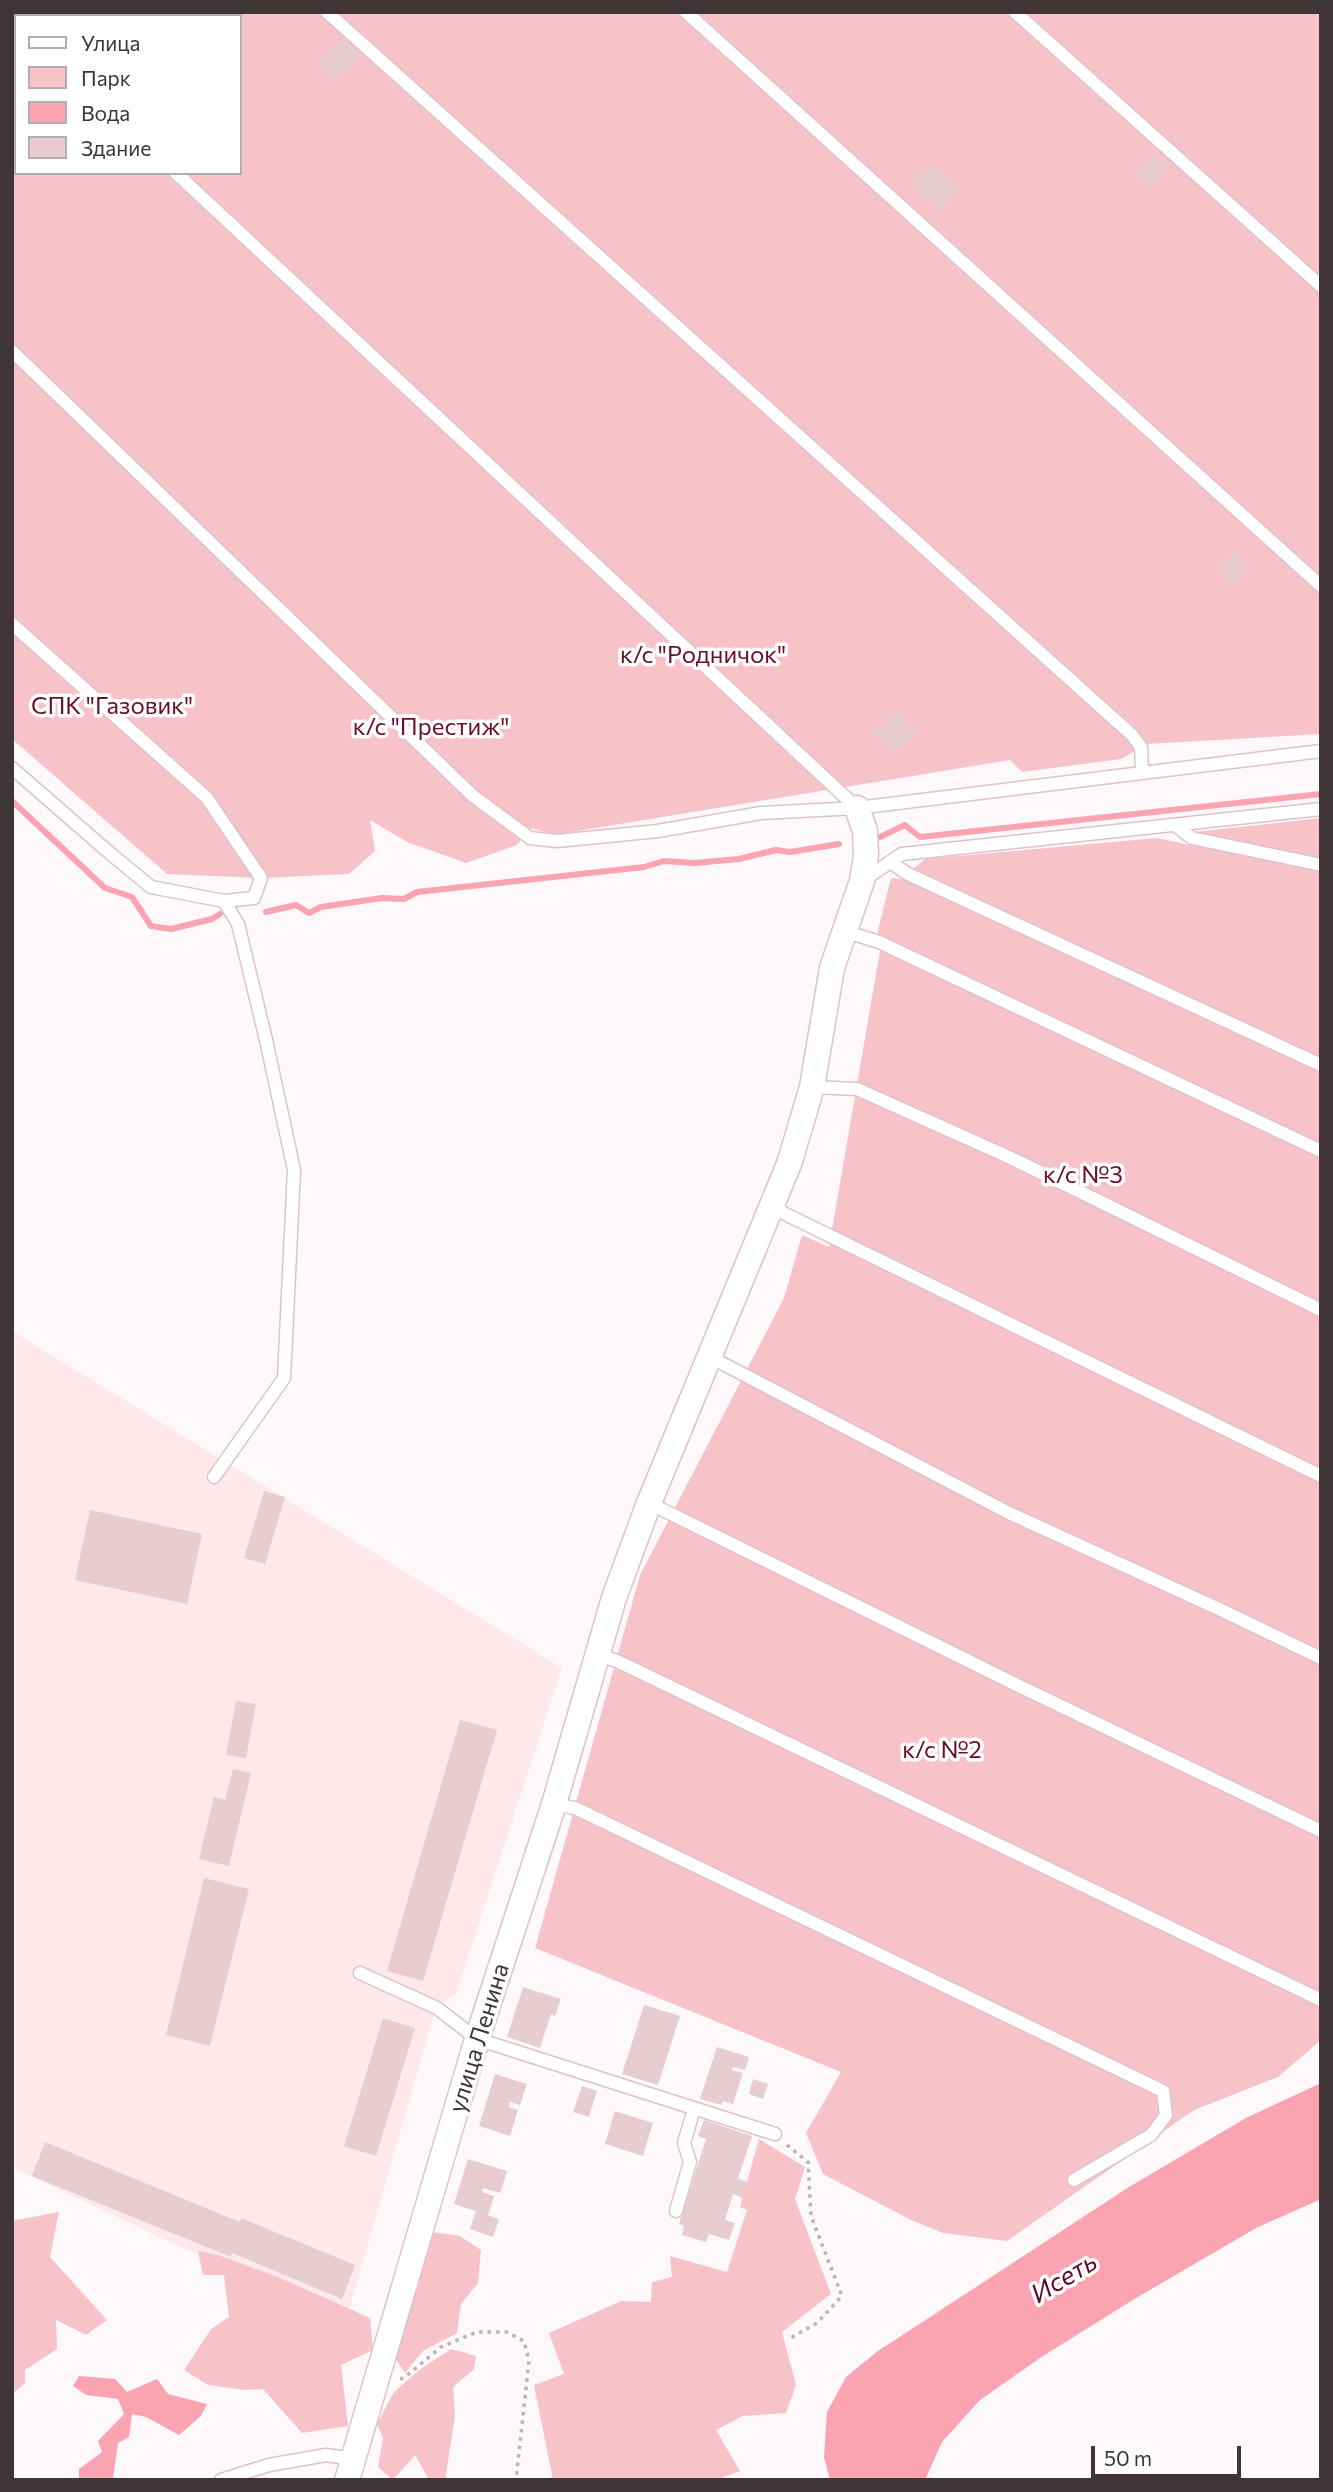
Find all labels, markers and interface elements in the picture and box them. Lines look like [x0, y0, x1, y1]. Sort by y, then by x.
legend [14, 14, 242, 175]
text: Улица [81, 30, 140, 55]
text: Парк [81, 65, 131, 90]
text: Вода [81, 100, 130, 125]
text: Здание [81, 135, 151, 160]
park label: к/с "Родничок" [620, 641, 786, 669]
park label: СПК "Газовик" [31, 692, 193, 720]
park label: к/с "Престиж" [353, 713, 509, 741]
park label: к/с №3 [1043, 1161, 1123, 1189]
park label: к/с №2 [902, 1736, 982, 1764]
street label: улица Ленина [443, 1960, 515, 2116]
water label: Исеть [1025, 2246, 1103, 2310]
scale bar [1095, 2432, 1246, 2476]
text: 50 m [1104, 2445, 1152, 2470]

